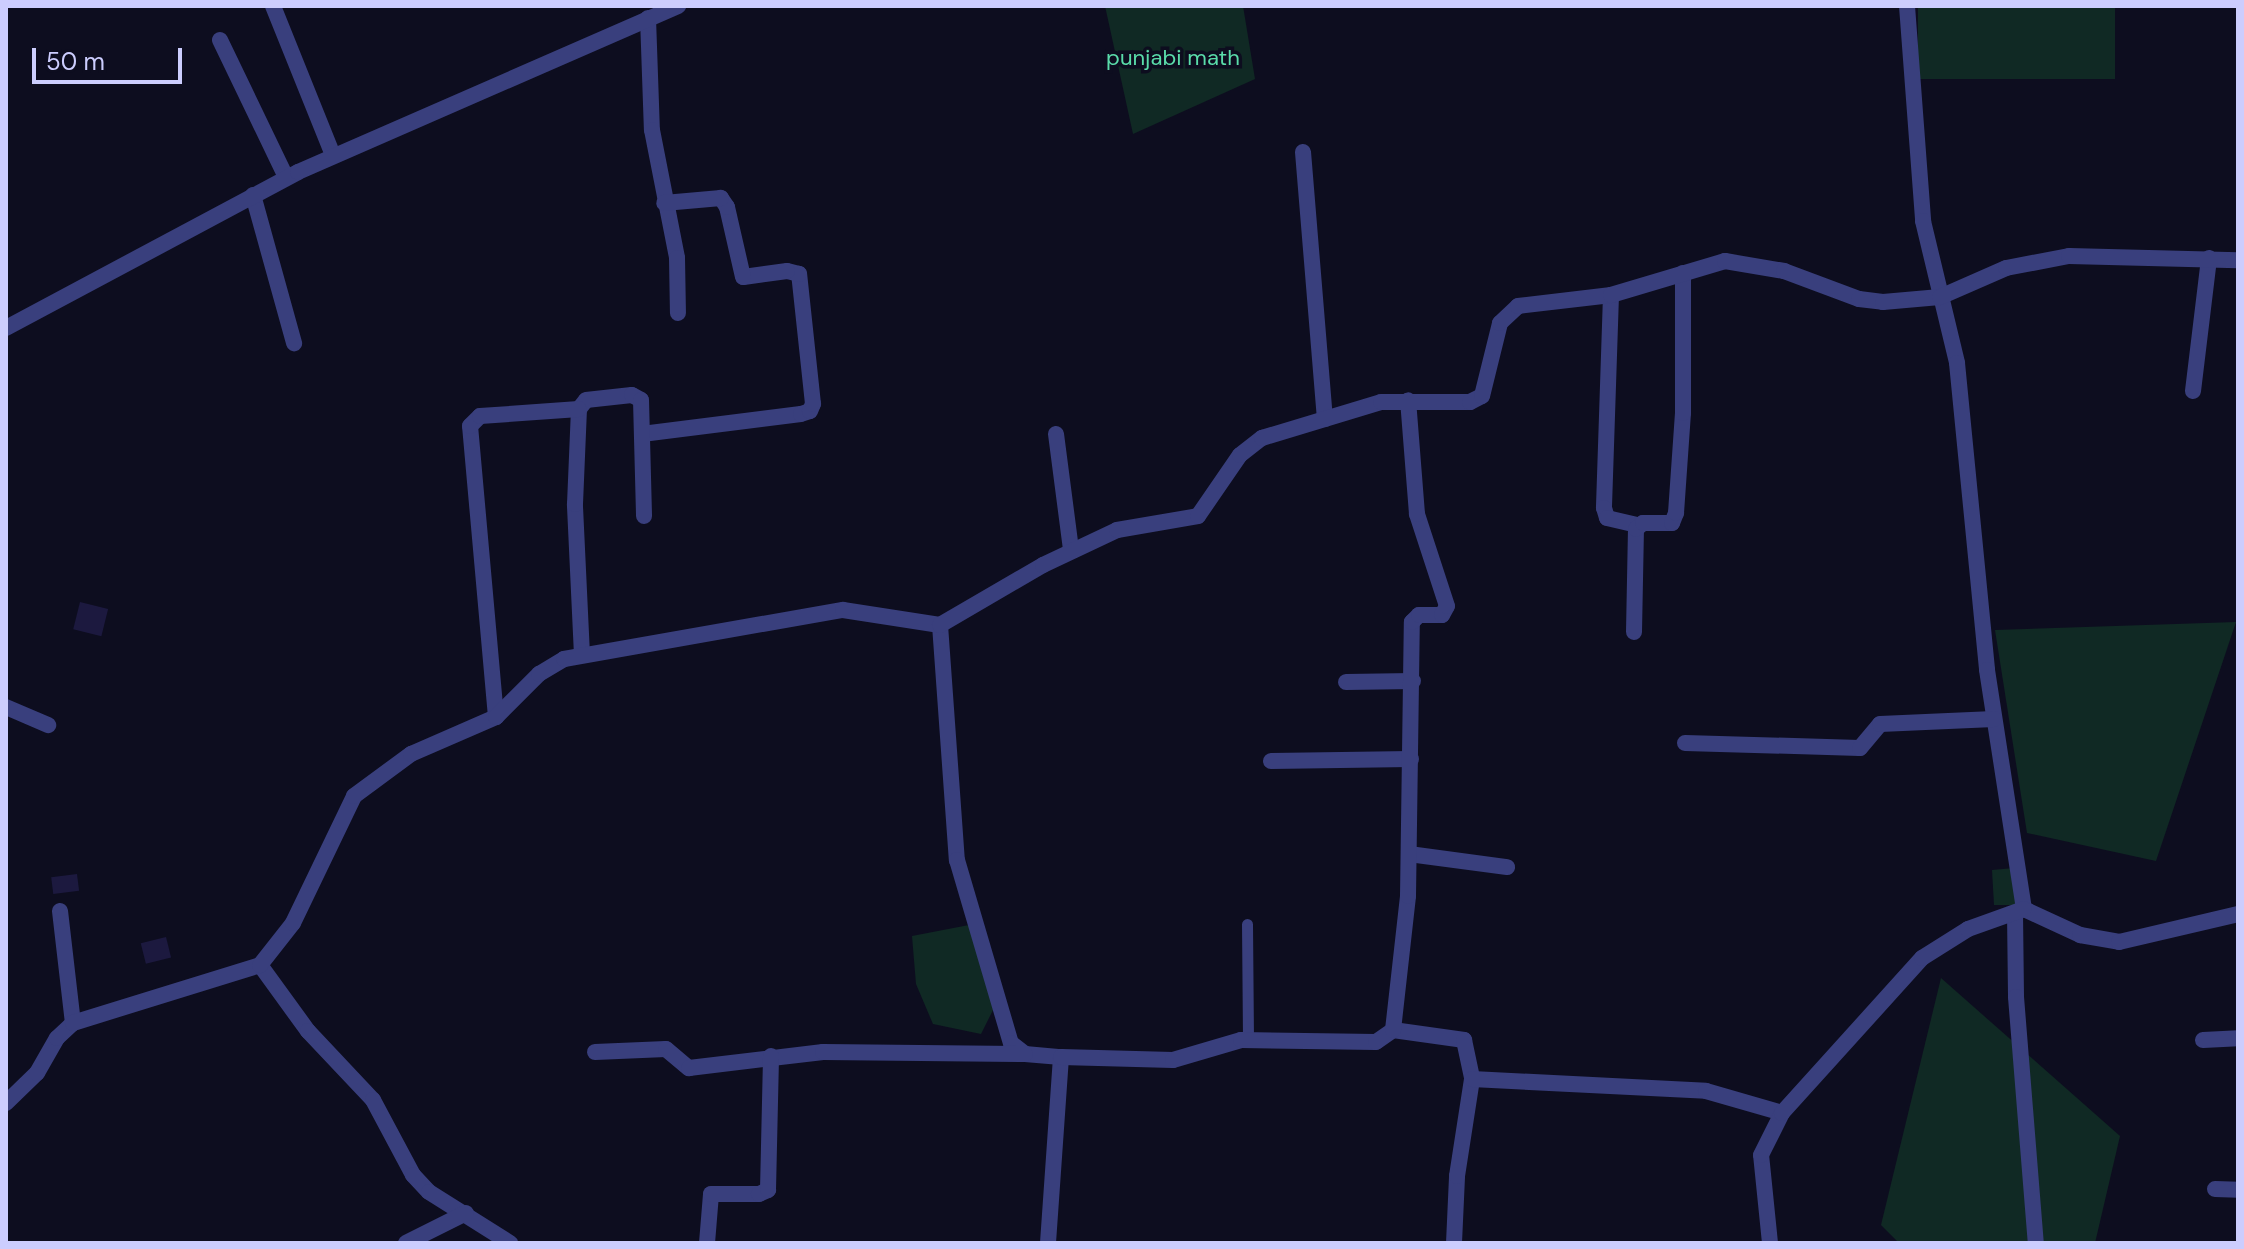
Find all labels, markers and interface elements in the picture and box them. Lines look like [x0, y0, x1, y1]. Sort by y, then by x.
scale bar [36, 32, 186, 82]
park label: punjabi math [1106, 45, 1240, 71]
text: 50 m [46, 46, 105, 77]

